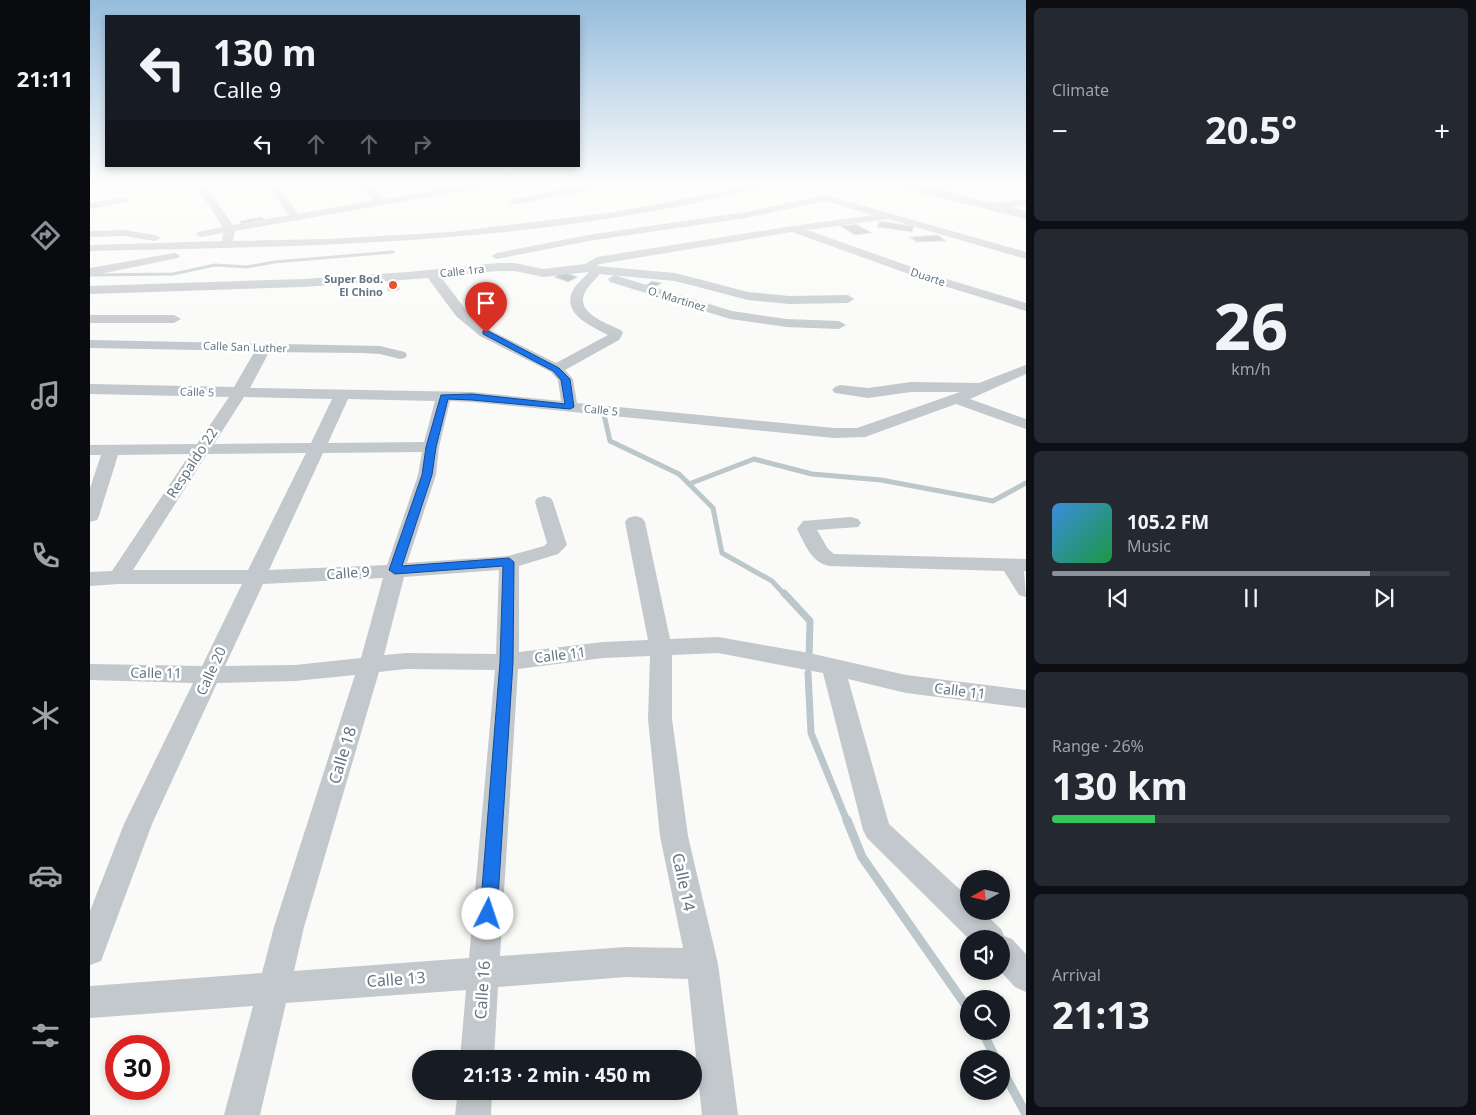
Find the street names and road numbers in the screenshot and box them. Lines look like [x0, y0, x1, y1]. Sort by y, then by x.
street label: Calle 1ra [439, 261, 485, 280]
street label: Duarte [909, 264, 947, 289]
street label: O. Martinez [646, 283, 708, 314]
street label: Calle San Luther [203, 338, 288, 355]
street label: Calle 5 [180, 383, 214, 400]
street label: Calle 5 [583, 400, 619, 419]
street label: Respaldo 22 [162, 424, 221, 502]
street label: Calle 9 [326, 562, 370, 583]
street label: Calle 11 [533, 642, 587, 667]
street label: Calle 20 [191, 643, 230, 698]
street label: Calle 11 [130, 663, 182, 682]
street label: Calle 11 [933, 678, 987, 703]
street label: Calle 18 [323, 724, 361, 786]
street label: Calle 14 [667, 851, 701, 913]
street label: Calle 16 [469, 960, 495, 1020]
street label: Calle 13 [366, 966, 426, 992]

